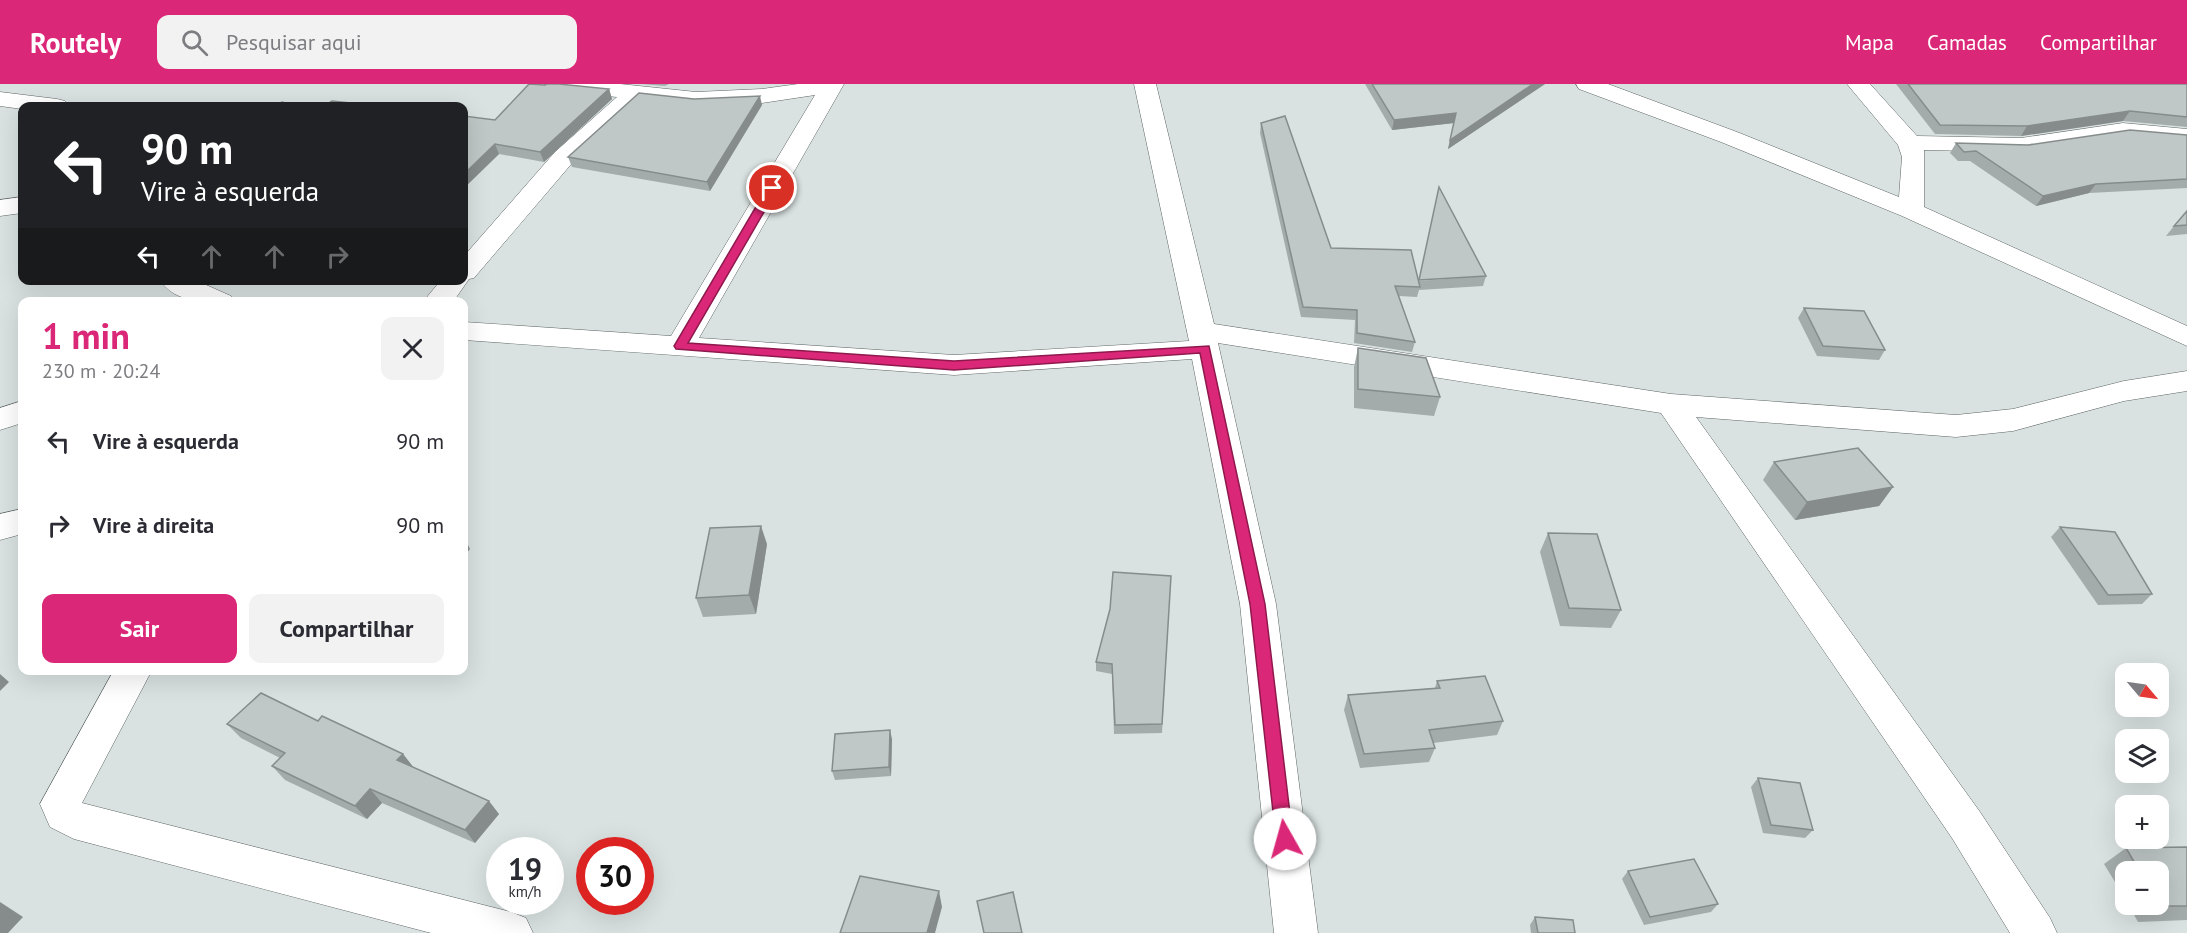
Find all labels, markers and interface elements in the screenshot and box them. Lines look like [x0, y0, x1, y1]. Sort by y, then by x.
search box [157, 15, 577, 69]
text: Routely [30, 24, 121, 61]
icon: search [178, 26, 211, 59]
text: Pesquisar aqui [226, 28, 362, 56]
text: Mapa [1845, 29, 1894, 56]
text: Camadas [1927, 29, 2007, 56]
text: Compartilhar [2040, 29, 2157, 56]
text: 90 m [141, 121, 233, 176]
icon: left [42, 126, 120, 204]
pin [746, 162, 797, 213]
icon: arrive [755, 171, 788, 204]
text: Vire à esquerda [141, 174, 319, 208]
icon: left [132, 240, 165, 273]
icon: ahead [195, 240, 228, 273]
icon: ahead [258, 240, 291, 273]
icon: right [321, 240, 354, 273]
text: 1 min [42, 312, 130, 359]
button: close [381, 317, 444, 380]
text: 230 m · 20:24 [42, 358, 160, 384]
icon: left [42, 425, 75, 458]
text: Vire à esquerda [93, 427, 239, 455]
text: 90 m [396, 427, 444, 455]
icon: right [42, 509, 75, 542]
text: Vire à direita [93, 511, 214, 539]
text: 90 m [396, 511, 444, 539]
button: Sair [42, 594, 237, 663]
button: Compartilhar [249, 594, 444, 663]
north arrow [2115, 663, 2169, 717]
map controls [2115, 663, 2169, 915]
button: layers [2115, 729, 2169, 783]
button: + [2115, 795, 2169, 849]
position arrow [1253, 807, 1317, 871]
speed limit sign: 30 [576, 837, 654, 915]
text: 19 [508, 849, 542, 888]
button: − [2115, 861, 2169, 915]
text: km/h [509, 882, 541, 901]

